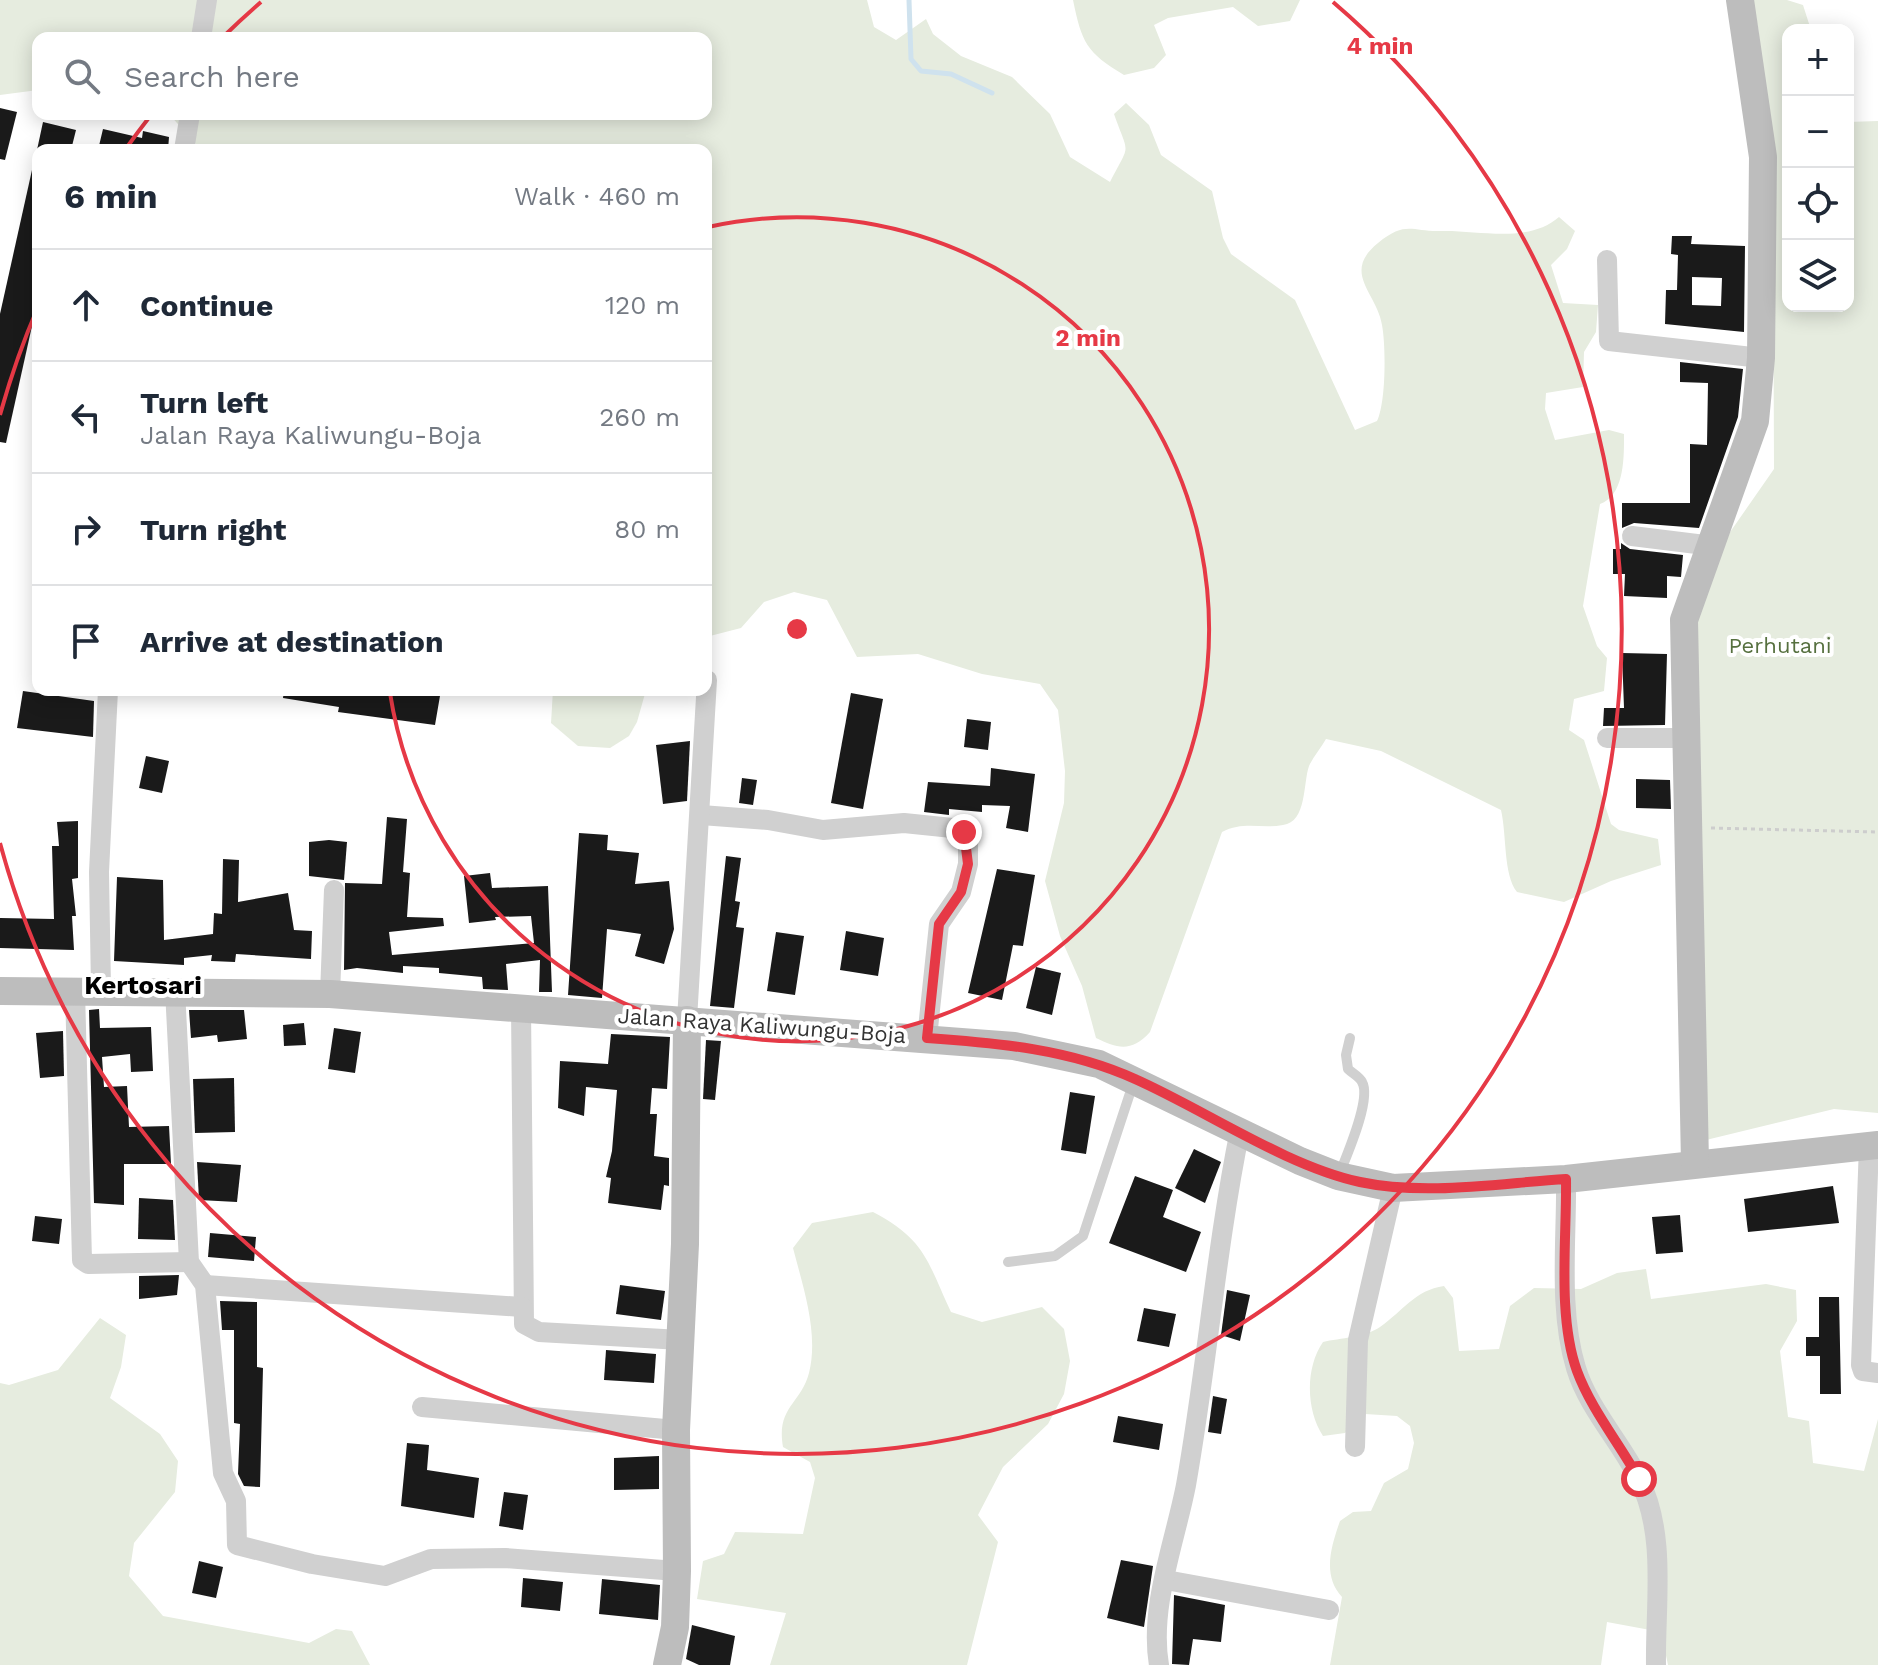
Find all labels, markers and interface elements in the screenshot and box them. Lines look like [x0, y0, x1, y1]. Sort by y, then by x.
map controls [1782, 24, 1854, 312]
button: + [1782, 24, 1854, 96]
search box [32, 32, 712, 120]
text: 4 min [1347, 32, 1413, 60]
icon: search [60, 54, 104, 98]
text: Search here [124, 59, 300, 94]
button: − [1782, 96, 1854, 168]
button: locate [1782, 168, 1854, 240]
text: 6 min [64, 176, 158, 216]
text: Walk · 460 m [514, 181, 680, 211]
button: layers [1782, 240, 1854, 312]
icon: ahead [64, 283, 108, 327]
text: Continue [140, 288, 273, 323]
text: 120 m [605, 290, 680, 320]
text: 2 min [1055, 324, 1121, 352]
text: Turn left [140, 385, 268, 420]
icon: left [64, 395, 108, 439]
text: 260 m [599, 402, 680, 432]
text: Jalan Raya Kaliwungu-Boja [140, 420, 481, 450]
icon: right [64, 507, 108, 551]
text: Turn right [140, 512, 286, 547]
text: 80 m [614, 514, 680, 544]
centre of rings [783, 615, 811, 643]
icon: arrive [64, 619, 108, 663]
text: Arrive at destination [140, 624, 444, 659]
park label: Perhutani [1728, 633, 1832, 658]
route end [946, 814, 982, 850]
district label: Kertosari [84, 970, 202, 1000]
street label: Jalan Raya Kaliwungu-Boja [617, 1003, 907, 1048]
route start [1621, 1461, 1657, 1497]

